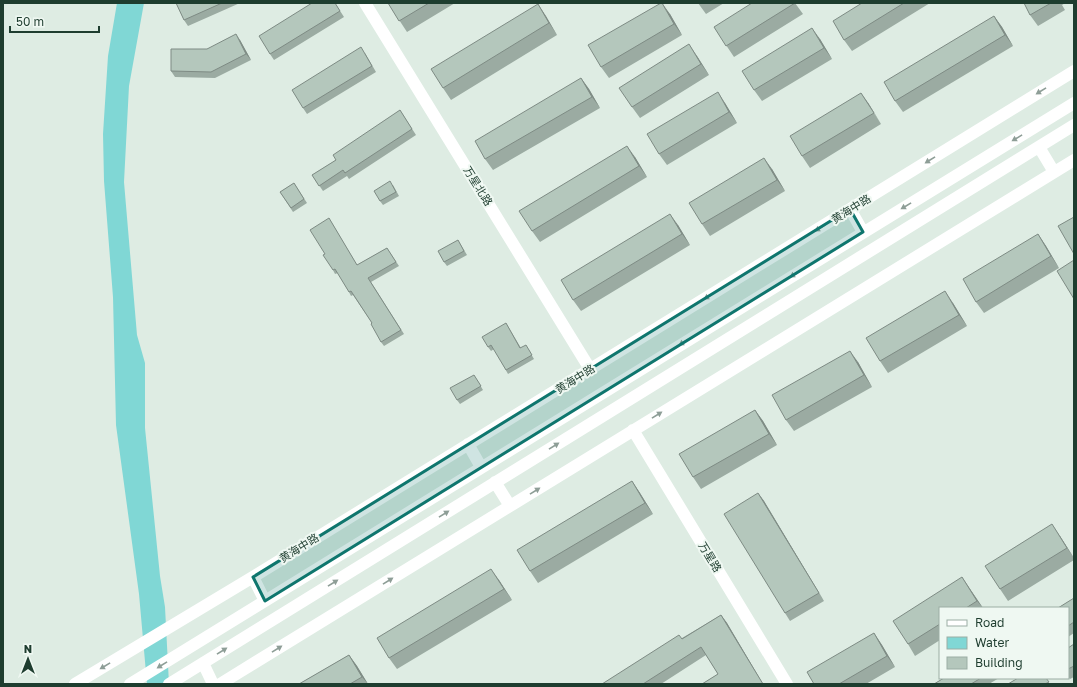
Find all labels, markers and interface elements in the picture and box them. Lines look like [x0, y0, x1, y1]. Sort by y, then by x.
scale bar [10, 8, 99, 34]
text: 50 m [16, 14, 44, 29]
one-way arrow [1035, 88, 1047, 95]
one-way arrow [1011, 135, 1023, 142]
one-way arrow [924, 156, 936, 163]
street label: 万星北路 [461, 164, 496, 208]
street label: 黄海中路 [829, 191, 873, 226]
one-way arrow [901, 202, 911, 210]
one-way arrow [814, 225, 826, 232]
one-way arrow [790, 270, 800, 278]
one-way arrow [703, 293, 715, 300]
one-way arrow [678, 339, 690, 346]
street label: 黄海中路 [553, 361, 597, 396]
one-way arrow [651, 412, 663, 419]
one-way arrow [549, 442, 559, 450]
one-way arrow [529, 487, 541, 494]
one-way arrow [438, 511, 449, 518]
street label: 黄海中路 [277, 530, 321, 565]
street label: 万星路 [696, 539, 724, 574]
one-way arrow [382, 577, 394, 584]
one-way arrow [327, 579, 339, 586]
legend [939, 607, 1069, 679]
text: Road [975, 615, 1004, 630]
text: Water [975, 635, 1009, 650]
north arrow [8, 639, 48, 679]
text: N [24, 642, 32, 655]
one-way arrow [272, 645, 283, 653]
one-way arrow [217, 647, 227, 655]
text: Building [975, 655, 1023, 670]
one-way arrow [156, 661, 168, 668]
one-way arrow [100, 662, 110, 670]

